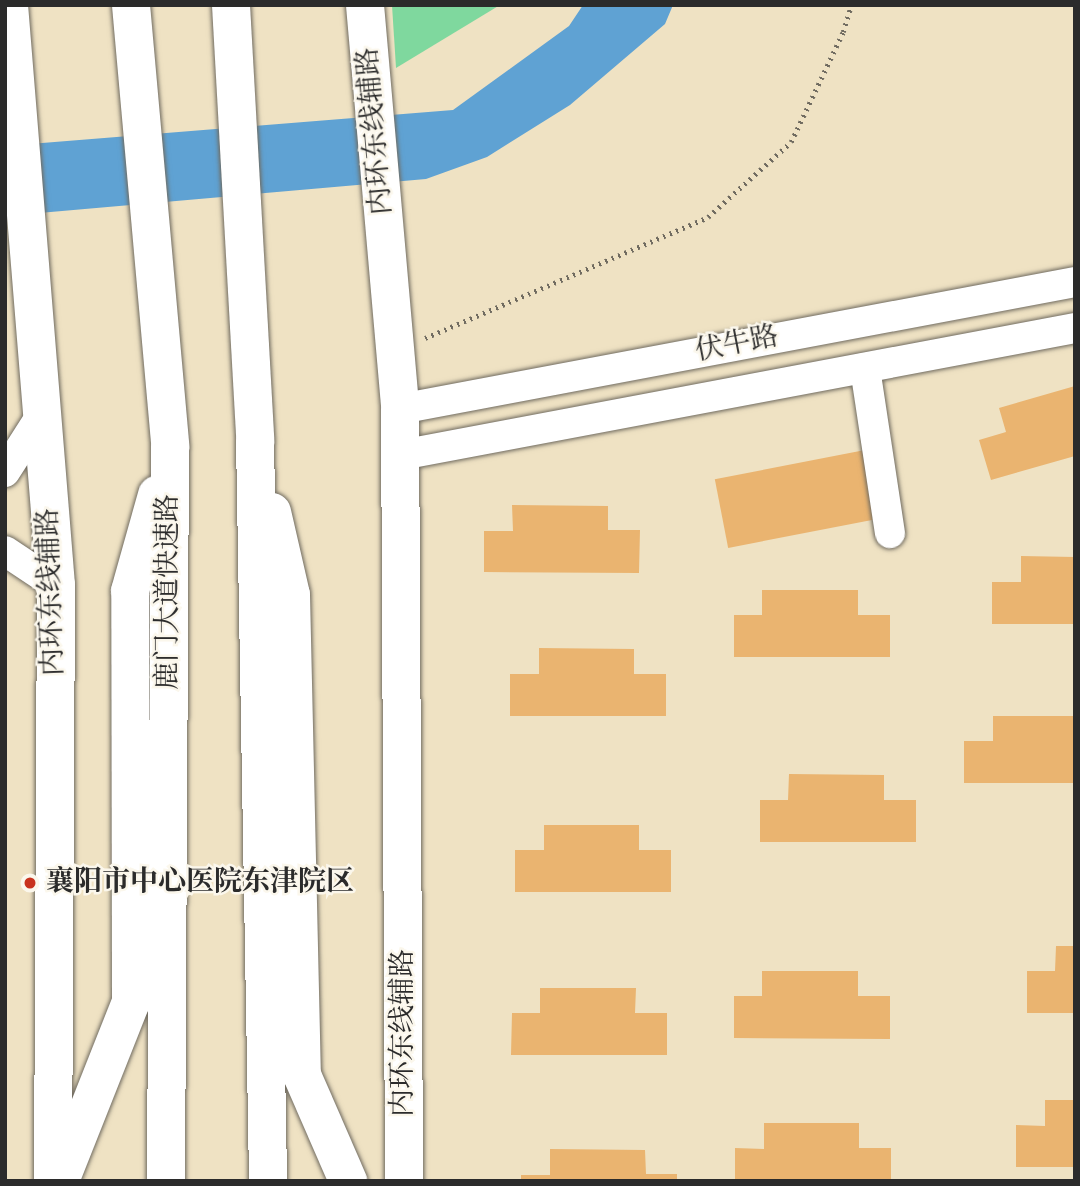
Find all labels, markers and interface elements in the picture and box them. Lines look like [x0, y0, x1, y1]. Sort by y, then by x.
street label: 内环东线辅路 [352, 46, 400, 216]
street label: 伏牛路 [693, 320, 781, 370]
street label: 鹿门大道快速路 [152, 494, 186, 690]
street label: 内环东线辅路 [32, 507, 72, 677]
place label: 襄阳市中心医院东津院区 [46, 866, 354, 900]
marker: 襄阳市中心医院东津院区 [20, 873, 40, 893]
street label: 内环东线辅路 [387, 949, 421, 1117]

